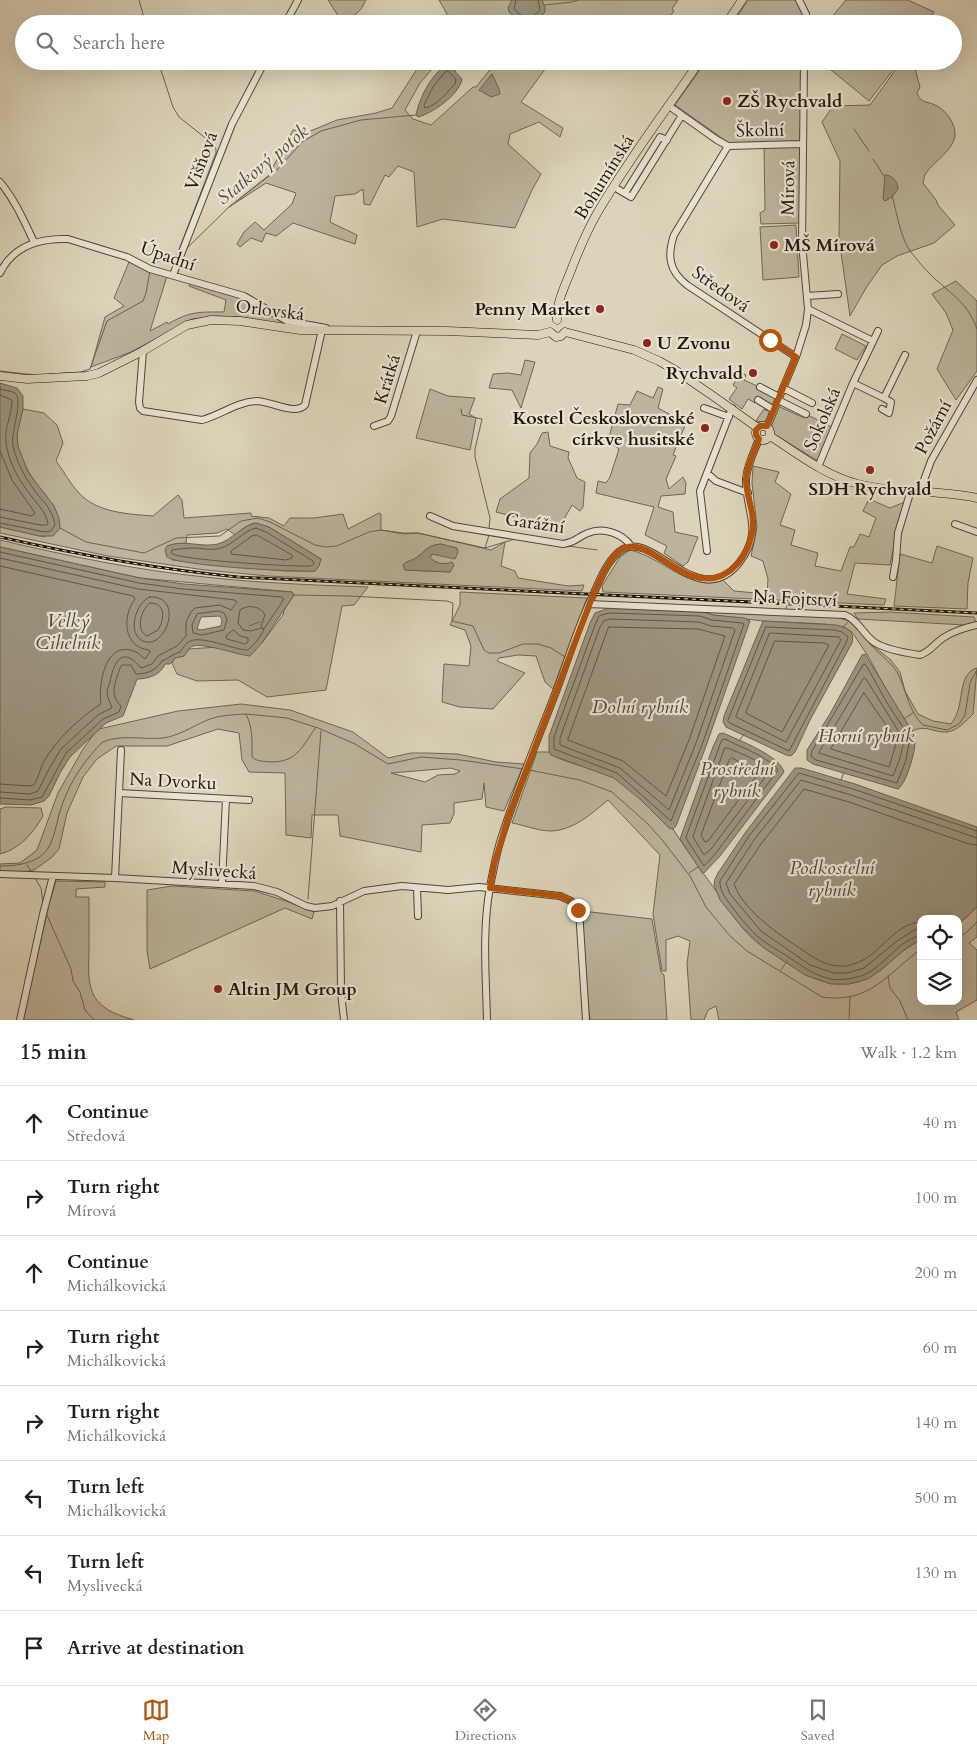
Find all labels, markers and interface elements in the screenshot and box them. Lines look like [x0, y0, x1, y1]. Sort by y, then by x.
search box [15, 15, 962, 70]
icon: search [33, 29, 61, 57]
text: Search here [73, 30, 165, 56]
place label: ZŠ Rychvald [737, 89, 843, 114]
marker: ZŠ Rychvald [721, 95, 733, 107]
water label: Statkový potok [211, 118, 315, 211]
street label: Školní [736, 118, 784, 143]
street label: Višňová [179, 128, 224, 194]
street label: Bohumínská [568, 130, 640, 224]
street label: Mírová [776, 160, 801, 216]
place label: MŠ Mírová [784, 233, 875, 258]
street label: Úpadní [137, 235, 199, 278]
marker: MŠ Mírová [768, 239, 780, 251]
street label: Středová [687, 260, 755, 319]
street label: Orlovská [234, 294, 306, 327]
place label: Penny Market [474, 297, 591, 322]
marker: Penny Market [594, 303, 606, 315]
route start [759, 329, 782, 352]
place label: U Zvonu [657, 331, 731, 356]
marker: U Zvonu [641, 337, 653, 349]
street label: Krátká [368, 351, 407, 407]
place label: Rychvald [666, 361, 744, 386]
marker: Rychvald [747, 367, 759, 379]
street label: Sokolská [798, 384, 847, 455]
street label: Požární [909, 396, 958, 459]
place label: Kostel Československé církve husitské [513, 406, 695, 452]
marker: Kostel Československé církve husitské [699, 422, 711, 434]
marker: SDH Rychvald [864, 464, 876, 476]
place label: SDH Rychvald [808, 477, 932, 502]
street label: Garážní [504, 507, 566, 540]
street label: Na Fojtství [752, 584, 838, 613]
water label: Velký Cihelník [36, 608, 101, 656]
water label: Dolní rybník [592, 694, 689, 720]
water label: Horní rybník [818, 723, 915, 749]
water label: Prostřední rybník [700, 756, 776, 804]
street label: Na Dvorku [129, 767, 217, 796]
street label: Myslivecká [171, 855, 257, 886]
water label: Podkostelní rybník [790, 855, 876, 903]
route end [567, 899, 590, 922]
map controls [917, 915, 962, 1005]
button: locate [917, 915, 962, 960]
button: layers [917, 960, 962, 1005]
place label: Altin JM Group [228, 977, 357, 1002]
marker: Altin JM Group [212, 983, 224, 995]
text: 15 min [20, 1038, 87, 1067]
text: Walk · 1.2 km [860, 1042, 957, 1064]
text: Continue [67, 1099, 149, 1125]
icon: ahead [20, 1109, 48, 1137]
text: 40 m [923, 1112, 957, 1134]
text: Středová [67, 1125, 125, 1147]
text: Turn right [67, 1174, 159, 1200]
icon: right [20, 1184, 48, 1212]
text: 100 m [915, 1187, 957, 1209]
text: Mírová [67, 1200, 116, 1222]
text: Continue [67, 1249, 149, 1275]
icon: ahead [20, 1259, 48, 1287]
text: 200 m [915, 1262, 957, 1284]
text: Michálkovická [67, 1275, 166, 1297]
text: Turn right [67, 1324, 159, 1350]
icon: right [20, 1334, 48, 1362]
text: 60 m [923, 1337, 957, 1359]
text: Michálkovická [67, 1350, 166, 1372]
text: Turn right [67, 1399, 159, 1425]
icon: right [20, 1409, 48, 1437]
text: 140 m [915, 1412, 957, 1434]
text: Michálkovická [67, 1425, 166, 1447]
text: Turn left [67, 1474, 144, 1500]
icon: left [20, 1484, 48, 1512]
text: 500 m [915, 1487, 957, 1509]
text: Michálkovická [67, 1500, 166, 1522]
text: Turn left [67, 1549, 144, 1575]
icon: left [20, 1559, 48, 1587]
text: 130 m [915, 1562, 957, 1584]
text: Myslivecká [67, 1575, 143, 1597]
icon: arrive [20, 1634, 48, 1662]
text: Arrive at destination [67, 1635, 244, 1661]
tab: Map [142, 1696, 170, 1745]
tab: Directions [455, 1696, 516, 1745]
tab: Saved [801, 1696, 835, 1745]

